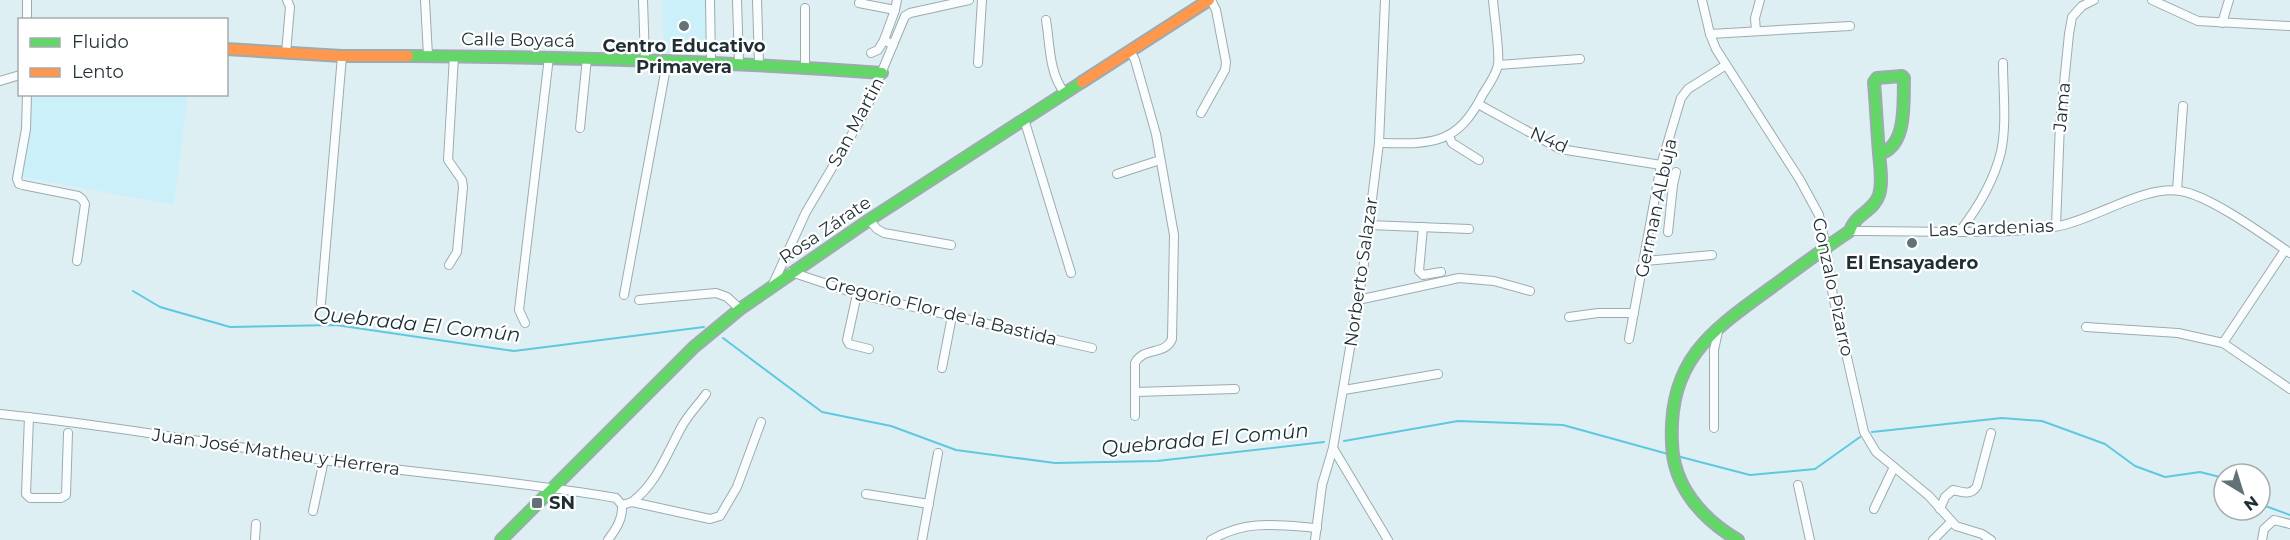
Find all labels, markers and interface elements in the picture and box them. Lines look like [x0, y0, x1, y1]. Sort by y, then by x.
legend [18, 18, 228, 96]
marker: Centro Educativo Primavera [677, 19, 691, 33]
street label: Calle Boyacá [461, 28, 575, 52]
text: Fluido [72, 31, 129, 53]
place label: Centro Educativo Primavera [603, 35, 766, 78]
text: Lento [72, 61, 124, 83]
street label: San Martin [823, 73, 889, 171]
street label: Jama [2049, 81, 2075, 134]
street label: N4d [1527, 122, 1571, 158]
street label: German ALbuja [1630, 136, 1682, 280]
street label: Rosa Zárate [775, 191, 875, 269]
street label: Norberto Salazar [1340, 196, 1382, 348]
street label: Las Gardenias [1928, 215, 2054, 241]
street label: Gonzalo Pizarro [1808, 216, 1858, 358]
marker: El Ensayadero [1905, 236, 1919, 250]
place label: El Ensayadero [1846, 252, 1978, 274]
street label: Gregorio Flor de la Bastida [823, 271, 1059, 351]
water label: Quebrada El Común [312, 301, 522, 347]
water label: Quebrada El Común [1100, 418, 1310, 460]
street label: Juan José Matheu y Herrera [150, 424, 401, 480]
north arrow [2212, 462, 2272, 522]
place label: SN [549, 492, 575, 514]
text: N [2240, 492, 2262, 515]
marker: SN [530, 496, 544, 510]

